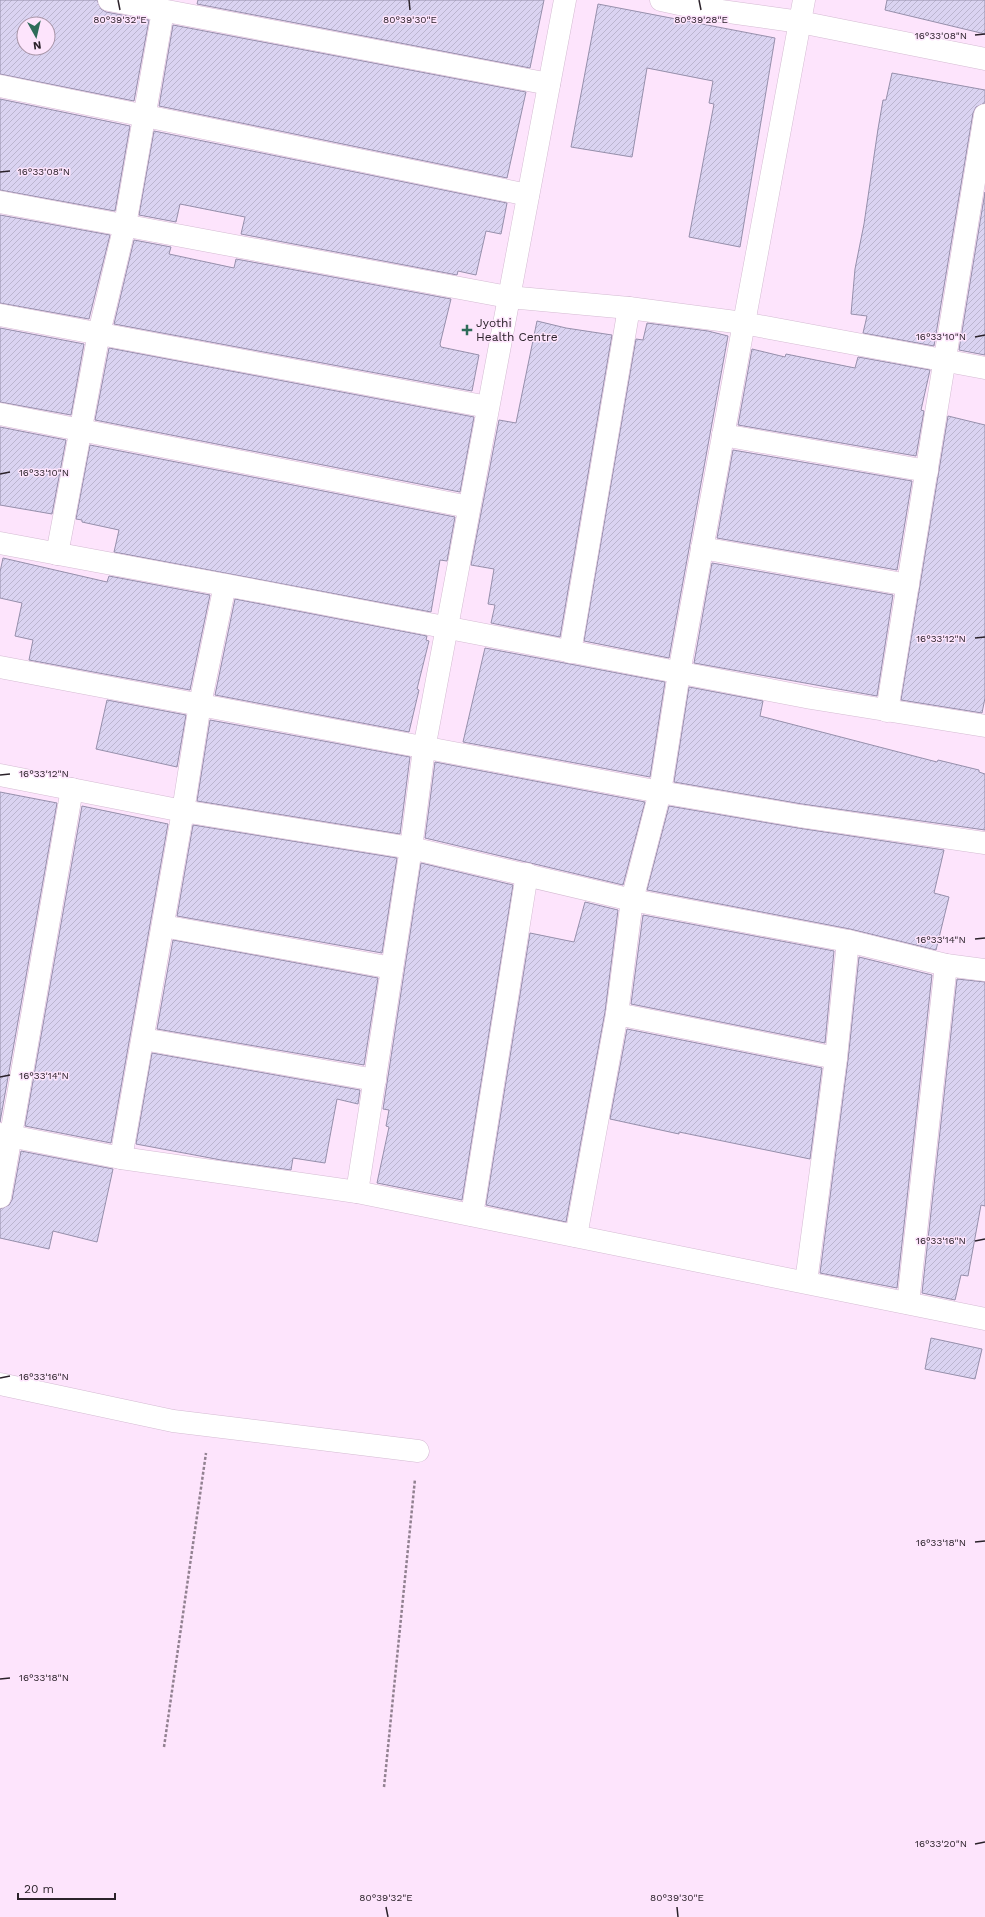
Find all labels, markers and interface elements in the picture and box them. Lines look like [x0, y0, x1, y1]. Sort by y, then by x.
text: 80°39'32"E [93, 14, 147, 25]
text: 80°39'30"E [383, 14, 437, 25]
text: 80°39'28"E [674, 14, 728, 25]
north arrow [16, 16, 56, 56]
text: 16°33'08"N [915, 30, 967, 41]
text: N [32, 38, 42, 52]
text: 16°33'08"N [18, 166, 70, 177]
place label: Jyothi Health Centre [476, 316, 558, 344]
marker: Jyothi Health Centre [461, 324, 473, 336]
text: 16°33'10"N [916, 331, 966, 342]
text: 16°33'10"N [19, 467, 69, 478]
text: 16°33'12"N [916, 633, 966, 644]
text: 16°33'12"N [19, 768, 69, 779]
text: 16°33'14"N [916, 934, 966, 945]
text: 16°33'14"N [19, 1070, 69, 1081]
text: 16°33'16"N [916, 1235, 966, 1246]
text: 16°33'16"N [19, 1371, 69, 1382]
text: 16°33'18"N [916, 1537, 966, 1548]
text: 16°33'18"N [19, 1672, 69, 1683]
text: 16°33'20"N [915, 1838, 967, 1849]
scale bar [18, 1875, 115, 1901]
text: 20 m [24, 1882, 54, 1896]
text: 80°39'32"E [359, 1892, 413, 1903]
text: 80°39'30"E [650, 1892, 704, 1903]

